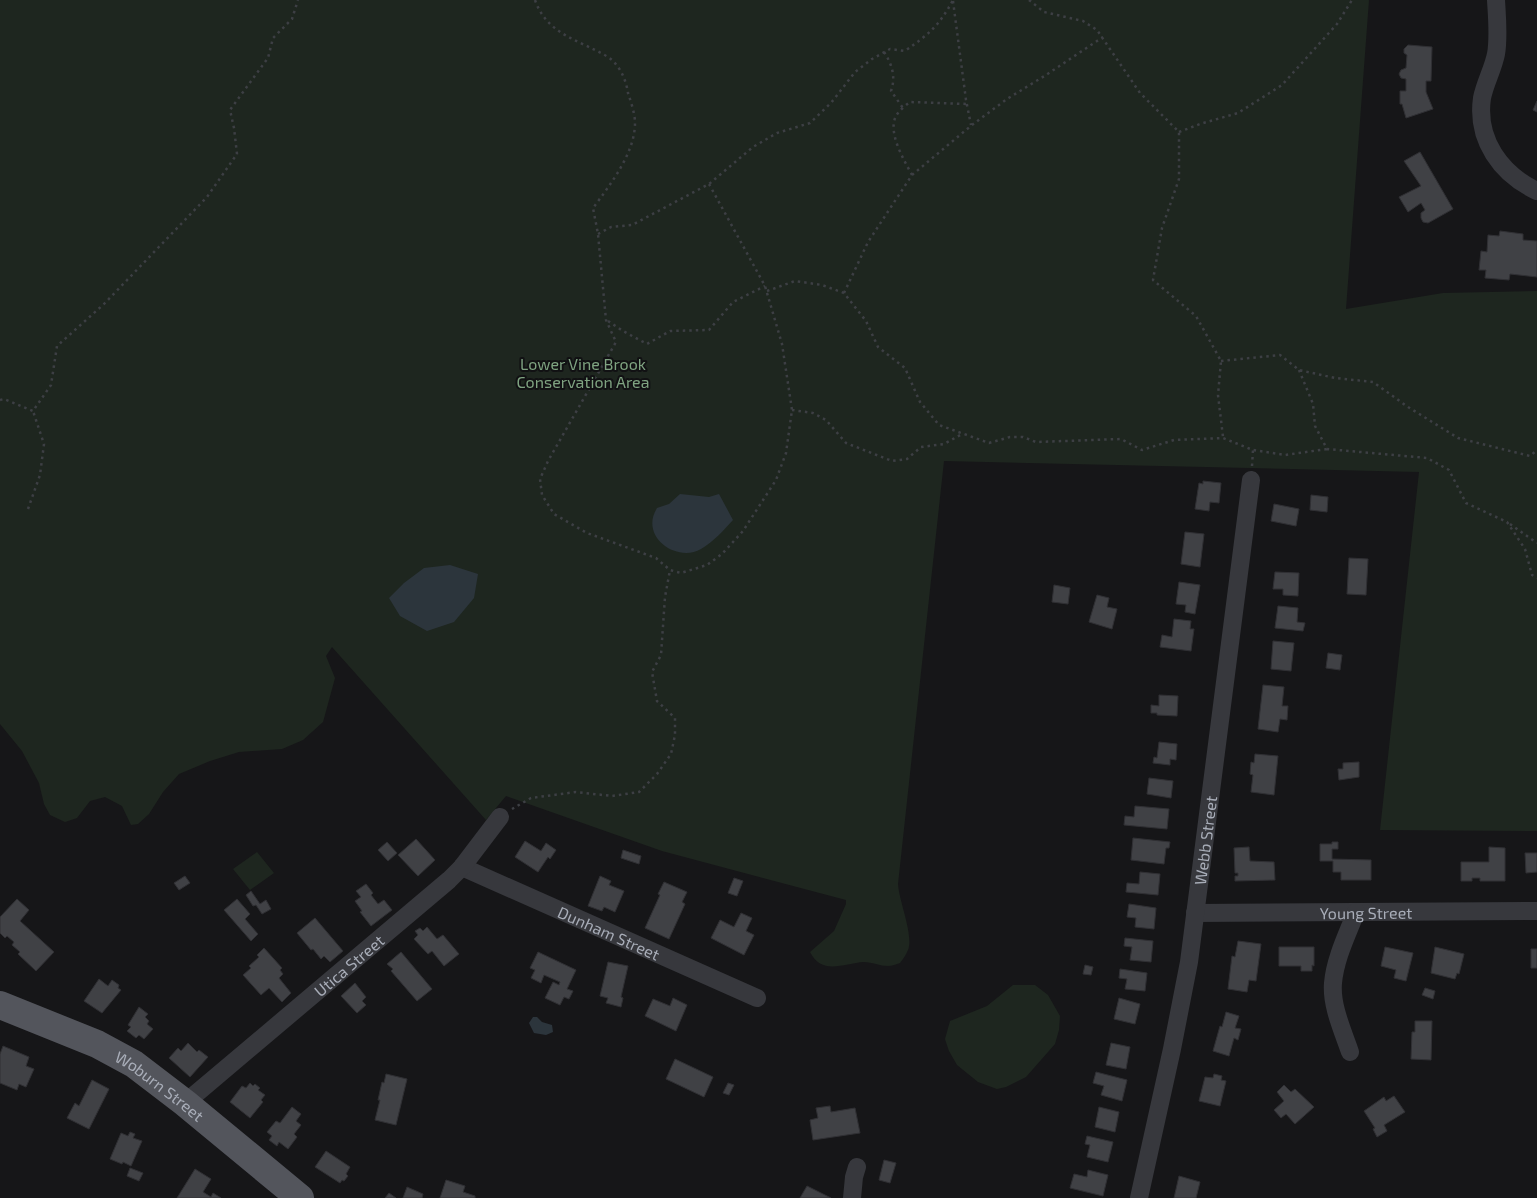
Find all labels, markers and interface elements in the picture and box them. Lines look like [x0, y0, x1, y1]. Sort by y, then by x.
park label: Lower Vine Brook Conservation Area [517, 354, 650, 391]
street label: Webb Street [1190, 794, 1220, 886]
street label: Dunham Street [555, 901, 663, 963]
street label: Young Street [1320, 902, 1412, 922]
street label: Utica Street [310, 930, 387, 1000]
street label: Woburn Street [112, 1046, 208, 1124]

